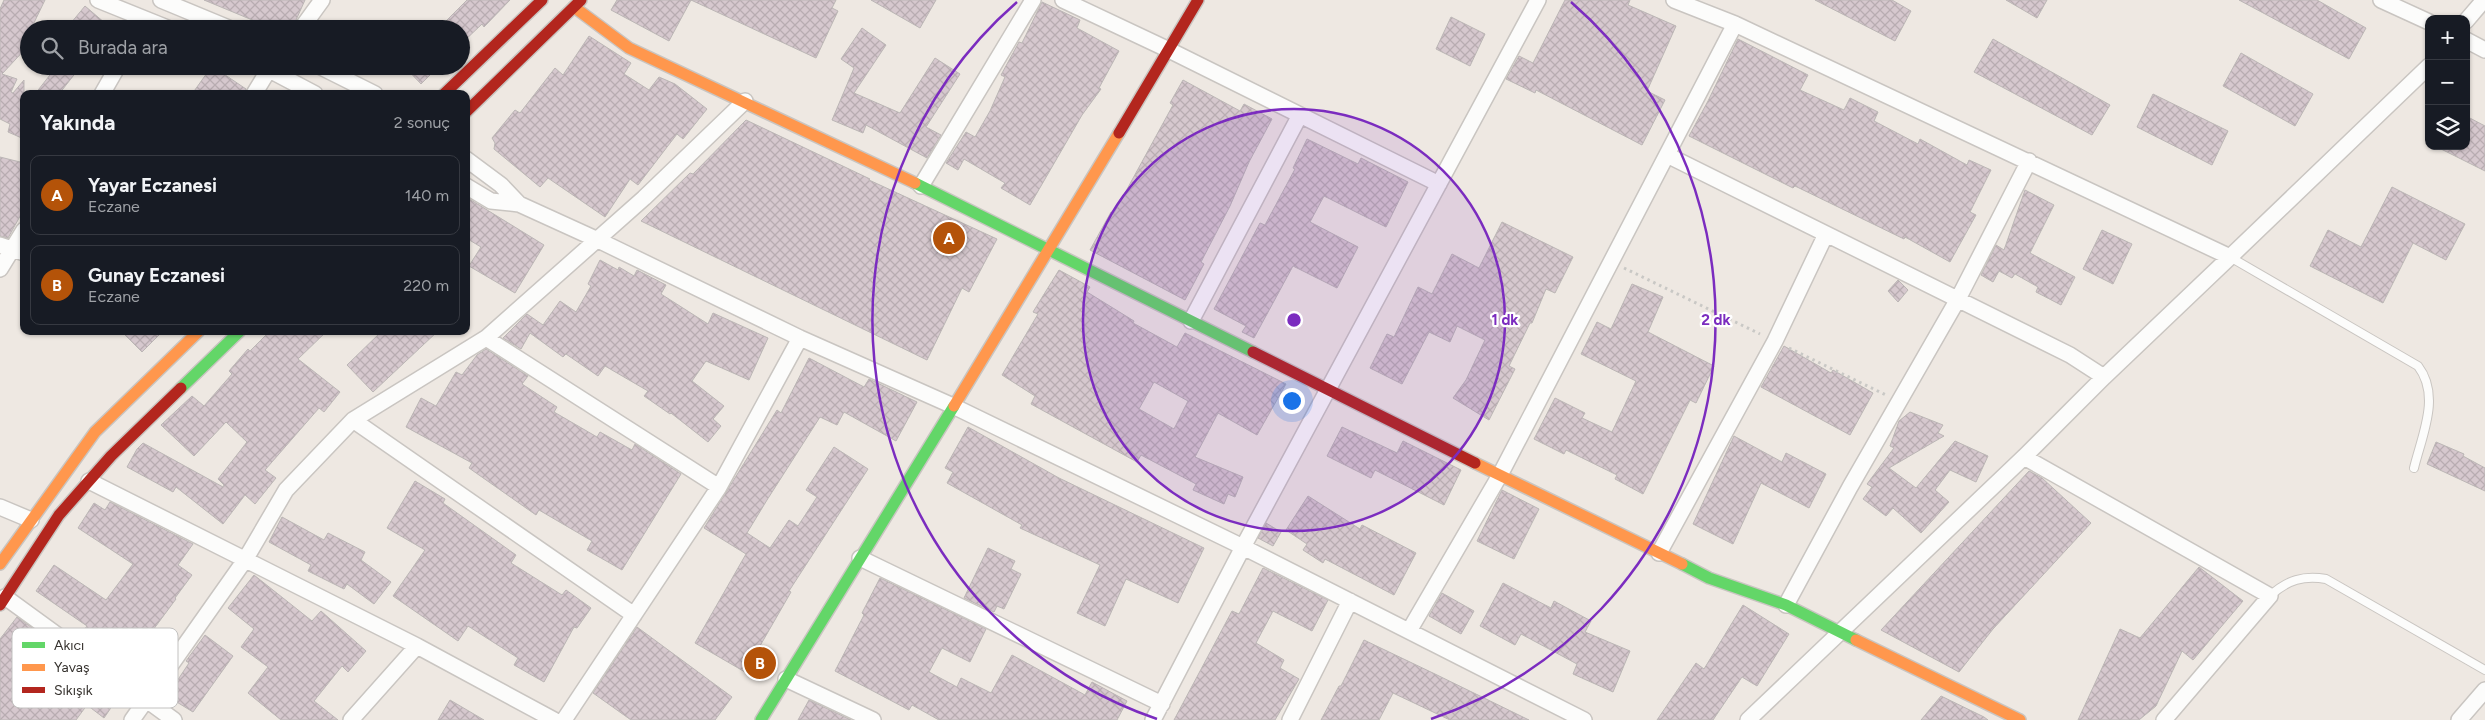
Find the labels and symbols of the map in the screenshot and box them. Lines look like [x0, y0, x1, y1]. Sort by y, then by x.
pin: A [933, 219, 965, 257]
centre of rings [1285, 311, 1303, 329]
text: 1 dk [1492, 311, 1518, 329]
text: 2 dk [1701, 311, 1731, 329]
your location [1279, 388, 1305, 414]
legend [12, 628, 178, 708]
text: Akıcı [54, 637, 84, 654]
pin: B [744, 644, 776, 682]
text: Yavaş [54, 659, 90, 676]
text: Sıkışık [54, 682, 93, 699]

